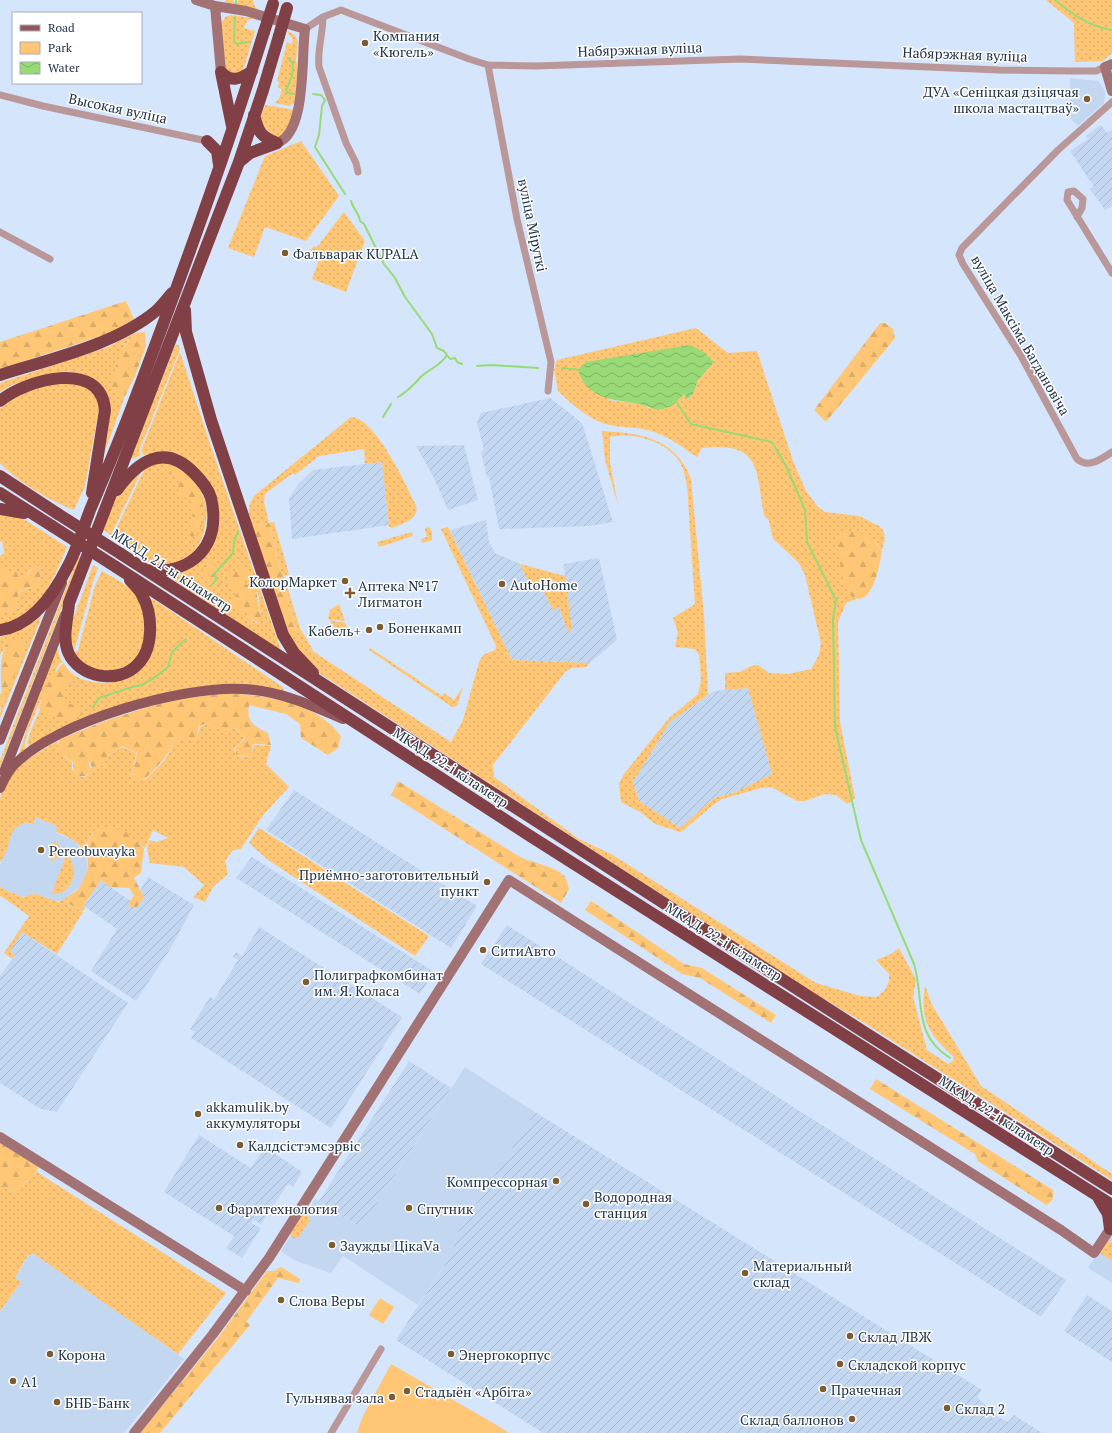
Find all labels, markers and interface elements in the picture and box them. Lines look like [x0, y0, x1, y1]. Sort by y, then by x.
legend [12, 12, 142, 84]
text: Road [48, 20, 75, 35]
place label: Компания «Кюгель» [373, 26, 440, 61]
street label: Набярэжная вуліца [577, 37, 703, 61]
marker: Компания «Кюгель» [360, 38, 370, 48]
text: Park [48, 40, 73, 55]
street label: Набярэжная вуліца [902, 42, 1028, 66]
text: Water [48, 60, 80, 75]
place label: ДУА «Сеніцкая дзіцячая школа мастацтваў» [923, 82, 1079, 117]
street label: Высокая вуліца [67, 88, 169, 128]
marker: ДУА «Сеніцкая дзіцячая школа мастацтваў» [1082, 94, 1092, 104]
street label: вуліца Міруткі [514, 177, 552, 273]
place label: Фальварак KUPALA [293, 244, 419, 263]
marker: Фальварак KUPALA [280, 248, 290, 258]
street label: вуліца Максіма Багдановіча [967, 251, 1075, 419]
street label: МКАД, 21-ы кіламетр [108, 524, 236, 616]
place label: КолорМаркет [249, 572, 337, 591]
place label: AutoHome [510, 575, 578, 594]
marker: КолорМаркет [340, 576, 350, 586]
place label: Аптека №17 Лигматон [357, 576, 439, 611]
marker: AutoHome [497, 579, 507, 589]
marker: Аптека №17 Лигматон [345, 588, 355, 598]
place label: Боненкамп [388, 618, 462, 637]
place label: Кабель+ [308, 621, 361, 640]
marker: Боненкамп [375, 622, 385, 632]
marker: Кабель+ [364, 625, 374, 635]
street label: МКАД, 22-і кіламетр [390, 723, 512, 811]
place label: Pereobuvayka [49, 841, 135, 860]
marker: Pereobuvayka [36, 845, 46, 855]
place label: Приёмно-заготовительный пункт [299, 865, 479, 900]
marker: Приёмно-заготовительный пункт [482, 877, 492, 887]
street label: МКАД, 22-і кіламетр [662, 897, 786, 985]
place label: СитиАвто [491, 941, 556, 960]
marker: СитиАвто [478, 945, 488, 955]
place label: Полиграфкомбинат им. Я. Коласа [314, 965, 443, 1000]
marker: Полиграфкомбинат им. Я. Коласа [301, 977, 311, 987]
street label: МКАД, 22-і кіламетр [936, 1071, 1058, 1159]
place label: akkamulik.by аккумуляторы [206, 1097, 300, 1132]
marker: akkamulik.by аккумуляторы [193, 1109, 203, 1119]
place label: Калдсістэмсэрвіс [248, 1136, 360, 1155]
marker: Калдсістэмсэрвіс [235, 1140, 245, 1150]
place label: Компрессорная [447, 1172, 548, 1191]
marker: Компрессорная [551, 1176, 561, 1186]
place label: Водородная станция [594, 1187, 672, 1222]
place label: Фармтехнология [227, 1199, 338, 1218]
place label: Спутник [417, 1199, 474, 1218]
marker: Водородная станция [581, 1199, 591, 1209]
marker: Фармтехнология [214, 1203, 224, 1213]
marker: Спутник [404, 1203, 414, 1213]
place label: Заужды ЦікаVа [340, 1236, 440, 1255]
marker: Заужды ЦікаVа [327, 1240, 337, 1250]
place label: Материальный склад [753, 1256, 852, 1291]
marker: Материальный склад [740, 1268, 750, 1278]
place label: Слова Веры [289, 1291, 365, 1310]
marker: Слова Веры [276, 1295, 286, 1305]
place label: Склад ЛВЖ [858, 1327, 932, 1346]
marker: Склад ЛВЖ [845, 1331, 855, 1341]
place label: Корона [58, 1345, 106, 1364]
place label: Энергокорпус [459, 1345, 550, 1364]
marker: Корона [45, 1349, 55, 1359]
marker: Энергокорпус [446, 1349, 456, 1359]
place label: Складской корпус [848, 1355, 966, 1374]
marker: Складской корпус [835, 1359, 845, 1369]
place label: A1 [21, 1372, 38, 1391]
marker: A1 [8, 1376, 18, 1386]
place label: Прачечная [831, 1380, 902, 1399]
place label: Стадыён «Арбіта» [415, 1382, 532, 1401]
marker: Прачечная [818, 1384, 828, 1394]
marker: Стадыён «Арбіта» [402, 1386, 412, 1396]
place label: Гульнявая зала [286, 1388, 384, 1407]
marker: Гульнявая зала [387, 1392, 397, 1402]
place label: БНБ-Банк [65, 1393, 130, 1412]
marker: БНБ-Банк [52, 1397, 62, 1407]
place label: Склад 2 [955, 1399, 1005, 1418]
marker: Склад 2 [942, 1403, 952, 1413]
place label: Склад баллонов [740, 1410, 844, 1429]
marker: Склад баллонов [847, 1414, 857, 1424]

